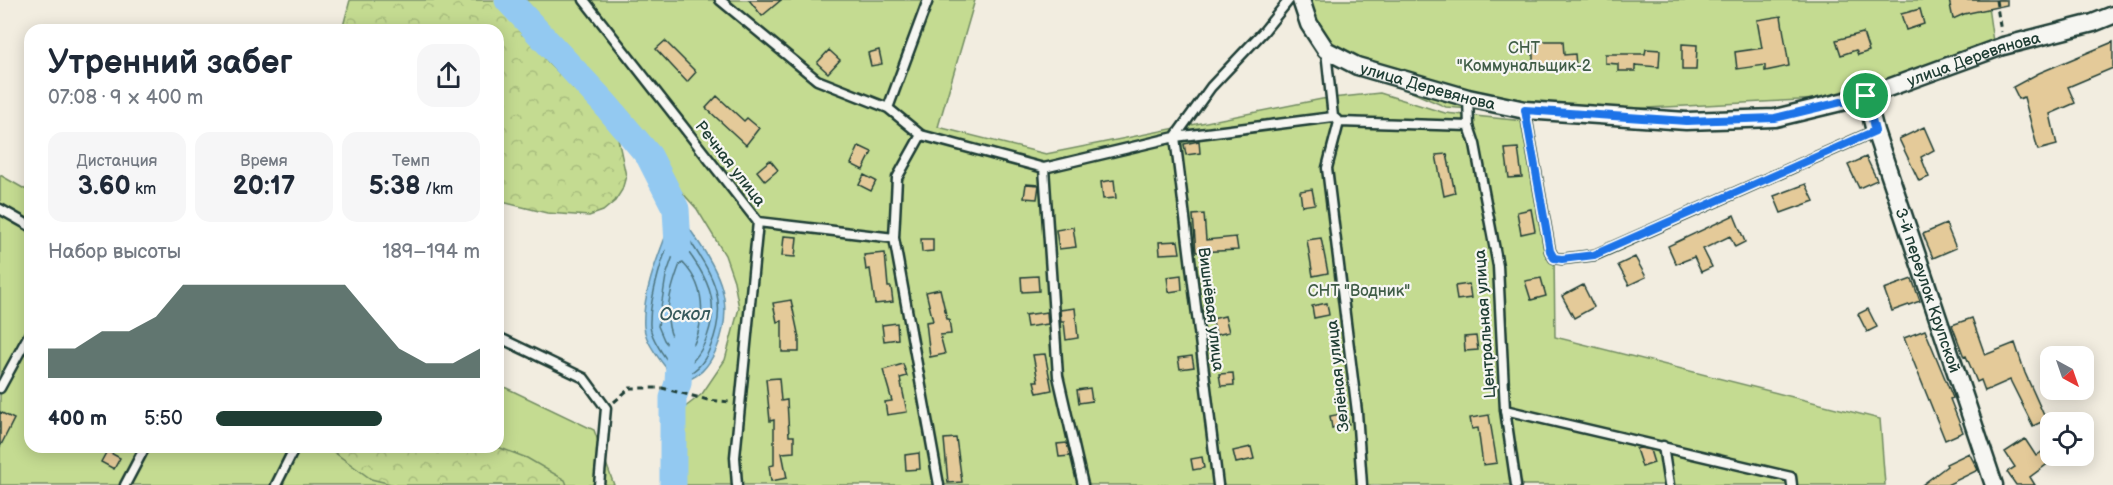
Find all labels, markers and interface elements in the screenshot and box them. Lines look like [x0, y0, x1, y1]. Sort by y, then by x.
street label: улица Деревянова [1905, 29, 2043, 91]
park label: СНТ "Коммунальщик-2 [1457, 39, 1592, 76]
text: Утренний забег [48, 43, 293, 83]
button: share [417, 44, 480, 107]
street label: улица Деревянова [1358, 59, 1497, 115]
pin [1840, 70, 1891, 121]
icon: arrive [1849, 79, 1882, 112]
text: 07:08 · 9 × 400 m [48, 86, 203, 110]
street label: Речная улица [691, 117, 769, 211]
text: Дистанция [77, 152, 157, 171]
text: Время [240, 152, 288, 171]
text: Темп [392, 152, 430, 171]
text: 3.60 [78, 171, 131, 202]
text: 20:17 [233, 171, 295, 202]
text: 5:38 [369, 171, 421, 202]
text: km [131, 180, 156, 199]
text: /km [421, 180, 453, 199]
street label: 3-й переулок Крупской [1891, 206, 1964, 375]
text: Набор высоты [48, 240, 181, 264]
text: 189–194 m [382, 240, 480, 264]
street label: Вишнёвая улица [1193, 246, 1228, 373]
street label: Центральная улица [1471, 248, 1500, 399]
park label: СНТ "Водник" [1308, 282, 1410, 301]
water label: Оскол [659, 304, 711, 325]
street label: Зелёная улица [1323, 319, 1354, 433]
north arrow [2040, 346, 2094, 400]
map controls [2040, 346, 2094, 466]
text: 400 m [48, 407, 107, 431]
text: 5:50 [144, 407, 183, 431]
button: locate [2040, 412, 2094, 466]

